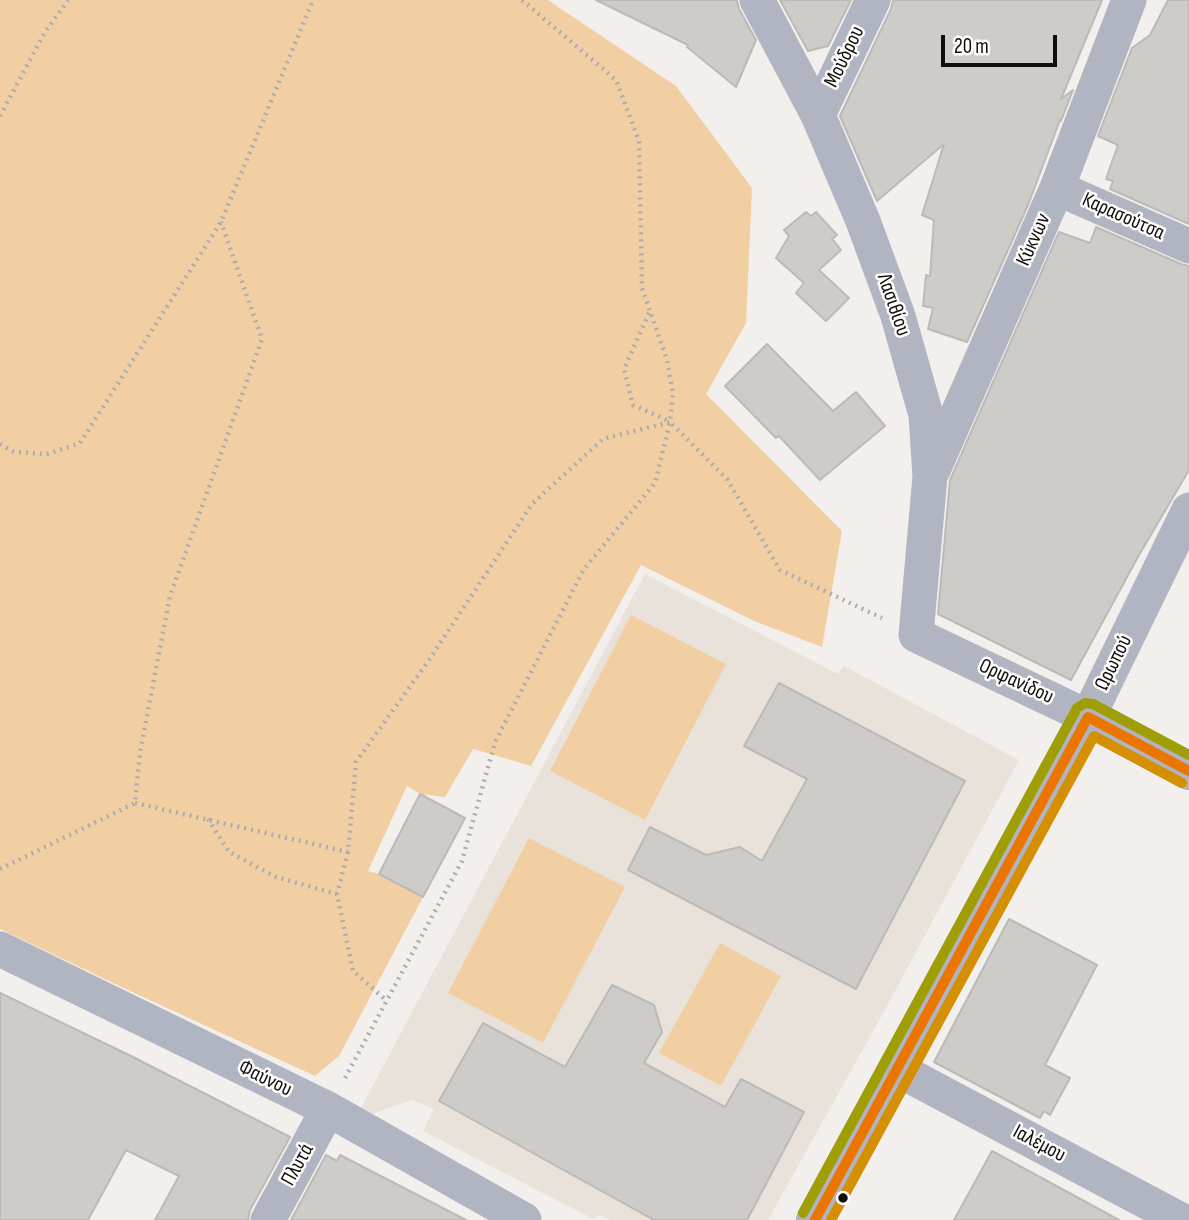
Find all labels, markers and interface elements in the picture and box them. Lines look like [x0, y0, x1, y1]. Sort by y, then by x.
scale bar [944, 21, 1060, 65]
street label: Μούδρου [819, 22, 871, 92]
text: 20 m [954, 34, 989, 59]
street label: Καρασούτσα [1078, 188, 1168, 246]
street label: Κύκνων [1011, 210, 1057, 270]
street label: Λασιθίου [871, 271, 915, 339]
street label: Ωρωπού [1090, 631, 1138, 695]
street label: Ορφανίδου [975, 654, 1057, 710]
street label: Φαύνου [234, 1055, 296, 1103]
street label: Ιαλέμου [1008, 1120, 1070, 1168]
street label: Πλυτά [276, 1140, 320, 1190]
unlabelled marker [836, 1191, 850, 1205]

